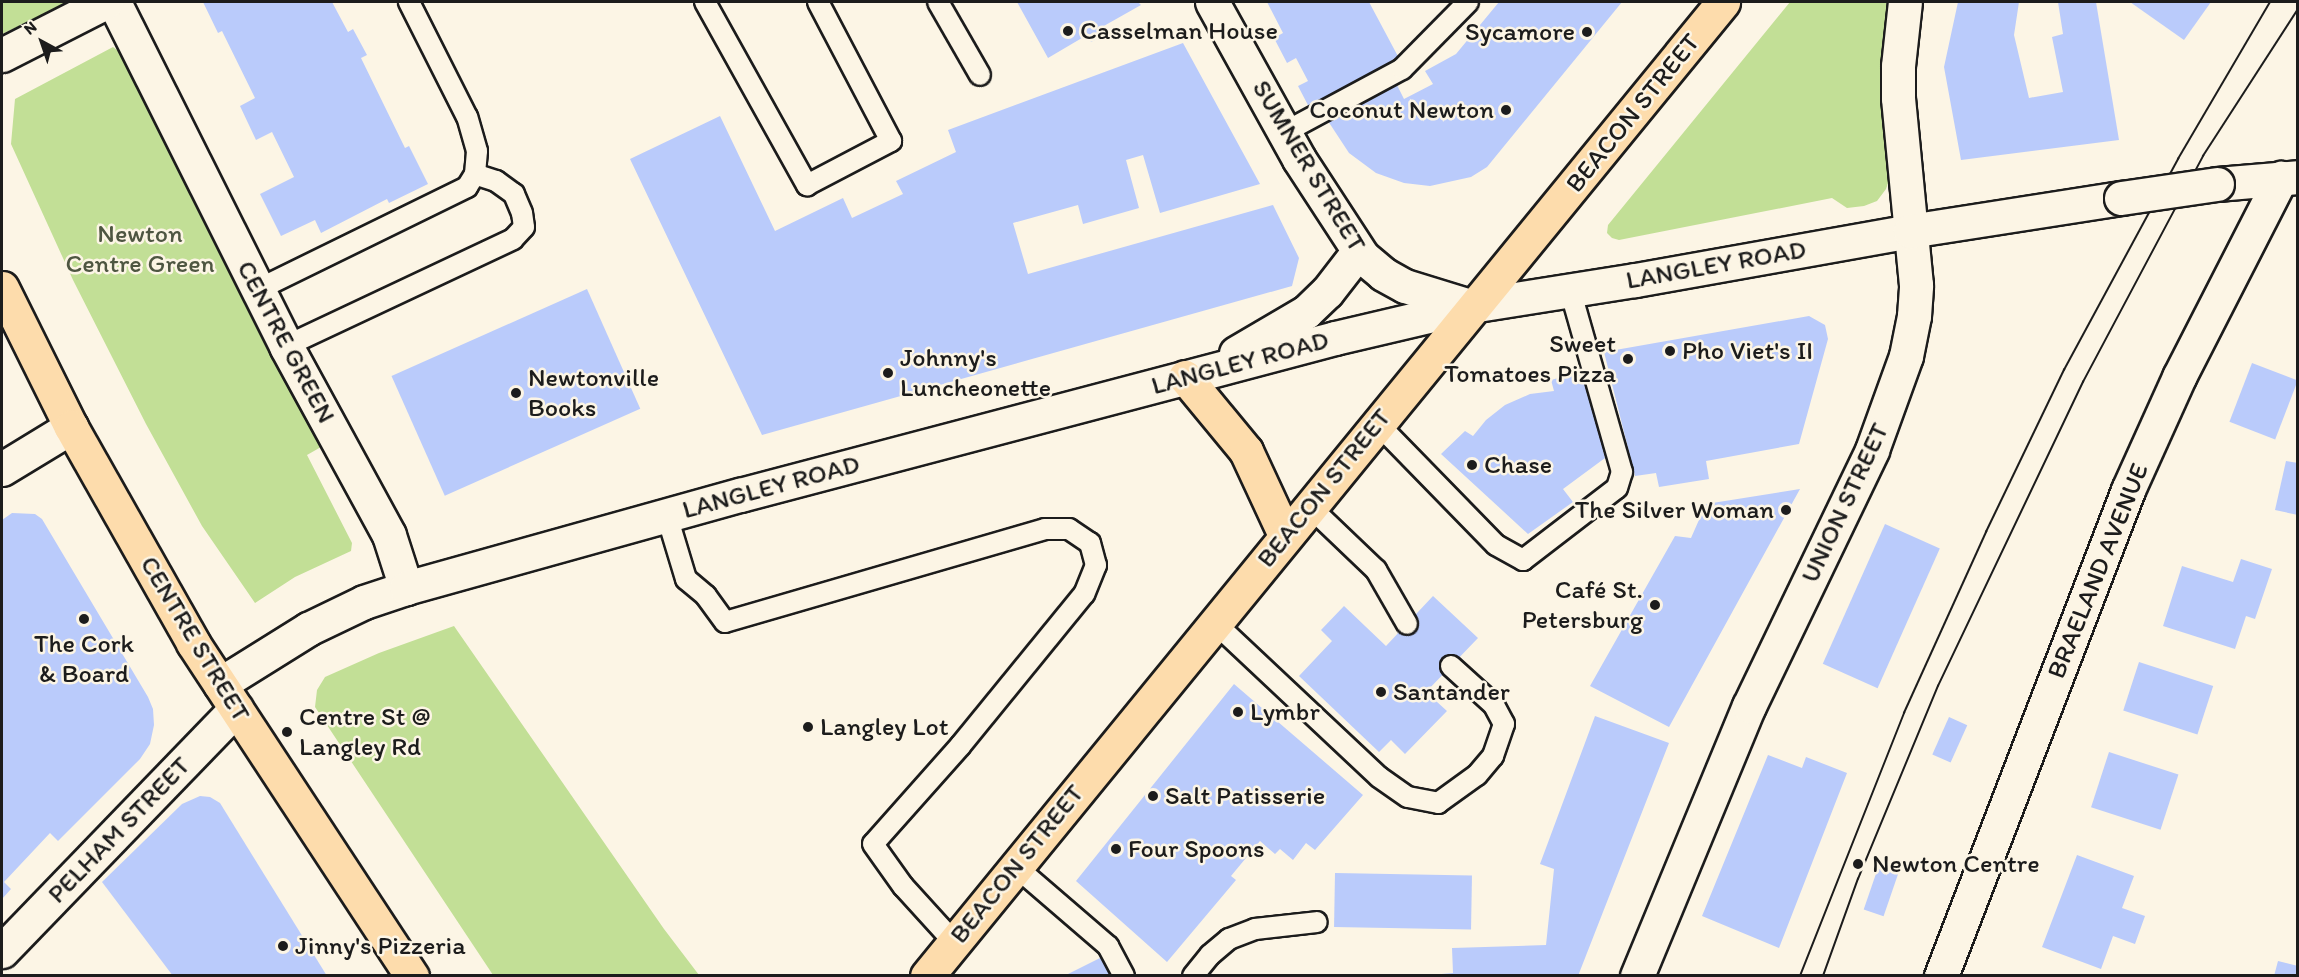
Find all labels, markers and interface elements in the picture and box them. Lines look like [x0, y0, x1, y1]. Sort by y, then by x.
north arrow [12, 12, 72, 72]
place label: Casselman House [1080, 15, 1278, 47]
place label: Sycamore [1465, 16, 1575, 48]
text: N [20, 17, 40, 39]
marker: Casselman House [1061, 24, 1075, 38]
marker: Sycamore [1580, 25, 1594, 39]
street label: BEACON STREET [1559, 27, 1707, 199]
street label: SUMNER STREET [1245, 74, 1373, 258]
place label: Coconut Newton [1309, 94, 1494, 126]
marker: Coconut Newton [1499, 103, 1513, 117]
park label: Newton Centre Green [66, 218, 214, 280]
street label: LANGLEY ROAD [1624, 234, 1808, 296]
street label: CENTRE GREEN [230, 255, 342, 429]
street label: LANGLEY ROAD [1148, 324, 1332, 402]
place label: Sweet Tomatoes Pizza [1445, 328, 1616, 390]
place label: Pho Viet's II [1682, 335, 1813, 367]
place label: Johnny's Luncheonette [900, 342, 1051, 404]
marker: Pho Viet's II [1663, 344, 1677, 358]
marker: Sweet Tomatoes Pizza [1621, 352, 1635, 366]
place label: Newtonville Books [528, 362, 659, 424]
marker: Johnny's Luncheonette [881, 366, 895, 380]
marker: Newtonville Books [509, 386, 523, 400]
street label: BEACON STREET [1250, 402, 1398, 574]
street label: UNION STREET [1794, 418, 1896, 588]
street label: LANGLEY ROAD [679, 448, 863, 526]
place label: Chase [1484, 449, 1552, 481]
marker: Chase [1465, 458, 1479, 472]
street label: BRAELAND AVENUE [2041, 459, 2155, 683]
place label: The Silver Woman [1575, 494, 1774, 526]
marker: The Silver Woman [1779, 503, 1793, 517]
street label: CENTRE STREET [133, 550, 257, 728]
place label: Café St. Petersburg [1522, 574, 1643, 636]
marker: Café St. Petersburg [1648, 598, 1662, 612]
marker: The Cork & Board [77, 612, 91, 626]
place label: The Cork & Board [34, 628, 134, 690]
place label: Santander [1393, 676, 1510, 708]
marker: Santander [1374, 685, 1388, 699]
place label: Lymbr [1250, 696, 1320, 728]
place label: Centre St @ Langley Rd [299, 701, 431, 762]
marker: Lymbr [1231, 705, 1245, 719]
place label: Langley Lot [820, 711, 948, 743]
marker: Langley Lot [801, 720, 815, 734]
marker: Centre St @ Langley Rd [280, 725, 294, 739]
street label: PELHAM STREET [41, 750, 197, 910]
street label: BEACON STREET [943, 778, 1091, 950]
place label: Salt Patisserie [1165, 780, 1325, 812]
marker: Salt Patisserie [1146, 789, 1160, 803]
place label: Four Spoons [1128, 833, 1265, 865]
marker: Four Spoons [1109, 842, 1123, 856]
place label: Newton Centre [1872, 848, 2039, 880]
marker: Newton Centre [1849, 855, 1867, 873]
place label: Jinny's Pizzeria [295, 930, 466, 962]
marker: Jinny's Pizzeria [276, 939, 290, 953]

